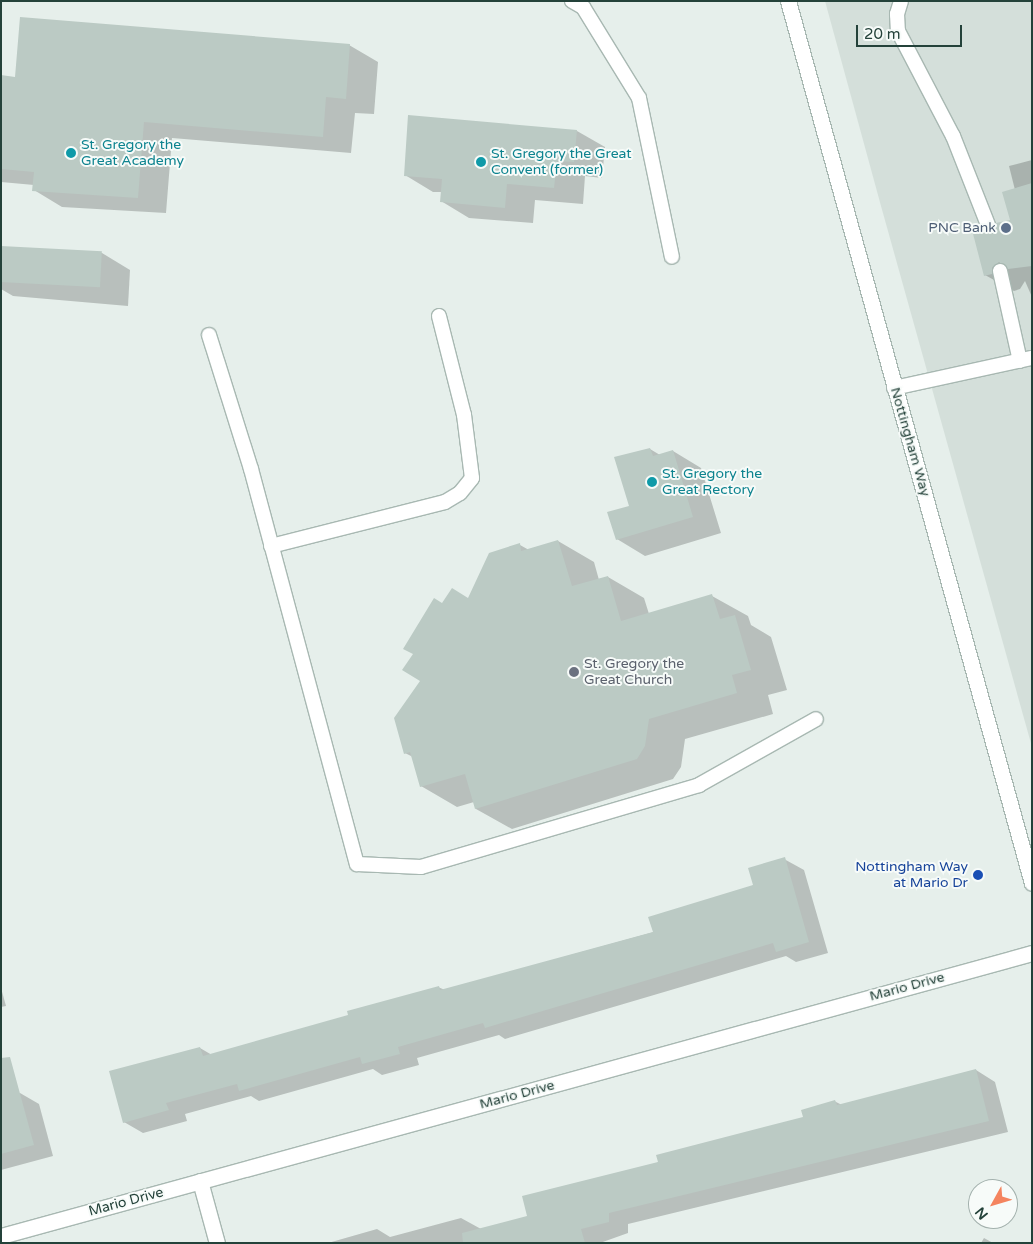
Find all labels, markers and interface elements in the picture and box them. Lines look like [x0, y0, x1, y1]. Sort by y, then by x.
scale bar [858, 15, 964, 47]
text: 20 m [864, 25, 901, 43]
place label: St. Gregory the Great Academy [81, 137, 184, 170]
place label: St. Gregory the Great Convent (former) [491, 146, 632, 178]
marker: St. Gregory the Great Academy [65, 147, 77, 159]
marker: St. Gregory the Great Convent (former) [475, 156, 487, 168]
place label: PNC Bank [928, 220, 996, 236]
marker: PNC Bank [1000, 222, 1012, 234]
street label: Nottingham Way [886, 385, 934, 499]
place label: St. Gregory the Great Rectory [662, 466, 762, 498]
marker: St. Gregory the Great Rectory [646, 476, 658, 488]
place label: St. Gregory the Great Church [584, 656, 684, 689]
marker: St. Gregory the Great Church [568, 666, 580, 678]
place label: Nottingham Way at Mario Dr [855, 859, 968, 892]
marker: Nottingham Way at Mario Dr [972, 869, 984, 881]
street label: Mario Drive [868, 969, 946, 1005]
street label: Mario Drive [478, 1077, 556, 1113]
north arrow [968, 1179, 1018, 1229]
street label: Mario Drive [87, 1184, 165, 1220]
text: N [972, 1203, 992, 1223]

